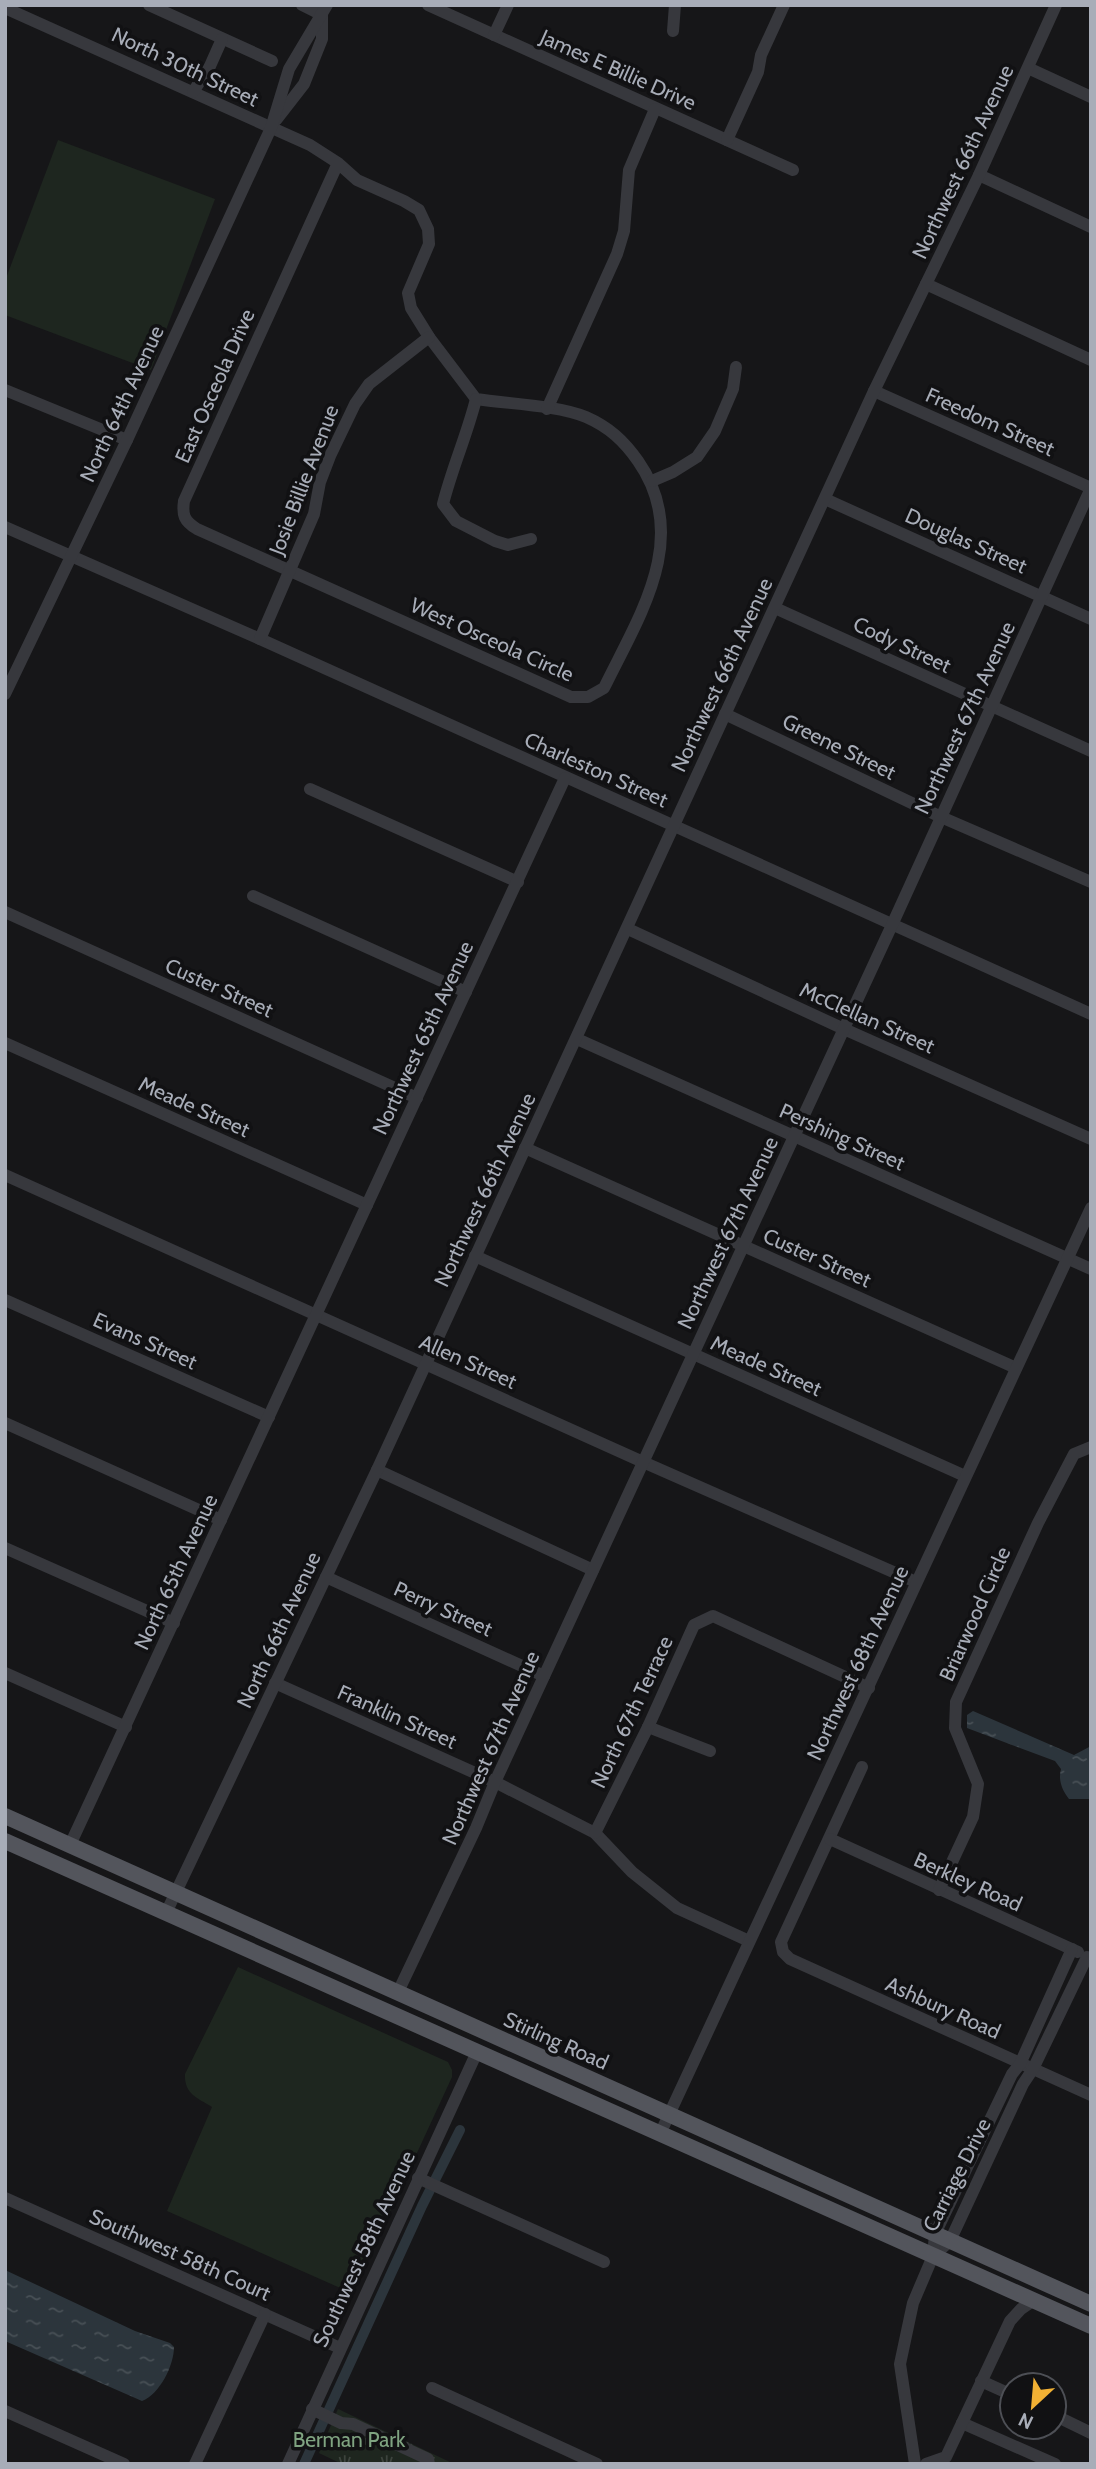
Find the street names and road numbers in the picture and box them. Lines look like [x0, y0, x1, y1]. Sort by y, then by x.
street label: North 30th Street [108, 22, 263, 111]
street label: James E Billie Drive [535, 24, 700, 115]
street label: Northwest 66th Avenue [907, 61, 1019, 263]
street label: East Osceola Drive [169, 305, 260, 466]
street label: North 64th Avenue [74, 321, 169, 486]
street label: Freedom Street [922, 382, 1058, 461]
street label: Josie Billie Avenue [263, 401, 344, 559]
street label: Douglas Street [901, 503, 1031, 579]
street label: Northwest 66th Avenue [666, 574, 778, 776]
street label: West Osceola Circle [407, 592, 578, 687]
street label: Cody Street [849, 611, 955, 678]
street label: Northwest 67th Avenue [909, 617, 1020, 818]
street label: Greene Street [778, 708, 900, 785]
street label: Charleston Street [521, 727, 672, 812]
street label: Northwest 65th Avenue [367, 937, 478, 1138]
street label: Custer Street [161, 953, 277, 1022]
street label: McClellan Street [796, 977, 939, 1058]
street label: Meade Street [135, 1071, 254, 1142]
street label: Northwest 66th Avenue [429, 1089, 541, 1291]
street label: Pershing Street [776, 1098, 909, 1175]
street label: Northwest 67th Avenue [672, 1132, 783, 1333]
street label: Custer Street [759, 1223, 875, 1292]
street label: Evans Street [90, 1307, 201, 1374]
street label: Allen Street [416, 1329, 521, 1394]
street label: Meade Street [707, 1330, 826, 1401]
street label: North 65th Avenue [129, 1490, 223, 1654]
street label: Briarwood Circle [934, 1543, 1015, 1685]
street label: North 66th Avenue [231, 1547, 326, 1712]
street label: Northwest 68th Avenue [801, 1561, 914, 1764]
street label: Perry Street [390, 1576, 496, 1641]
street label: North 67th Terrace [585, 1632, 678, 1792]
street label: Northwest 67th Avenue [437, 1647, 545, 1849]
street label: Franklin Street [334, 1679, 461, 1754]
street label: Berkley Road [910, 1847, 1026, 1916]
street label: Ashbury Road [882, 1971, 1005, 2044]
street label: Stirling Road [500, 2006, 612, 2075]
street label: Carriage Drive [917, 2114, 996, 2236]
street label: Southwest 58th Avenue [307, 2147, 420, 2351]
street label: Southwest 58th Court [86, 2203, 275, 2306]

